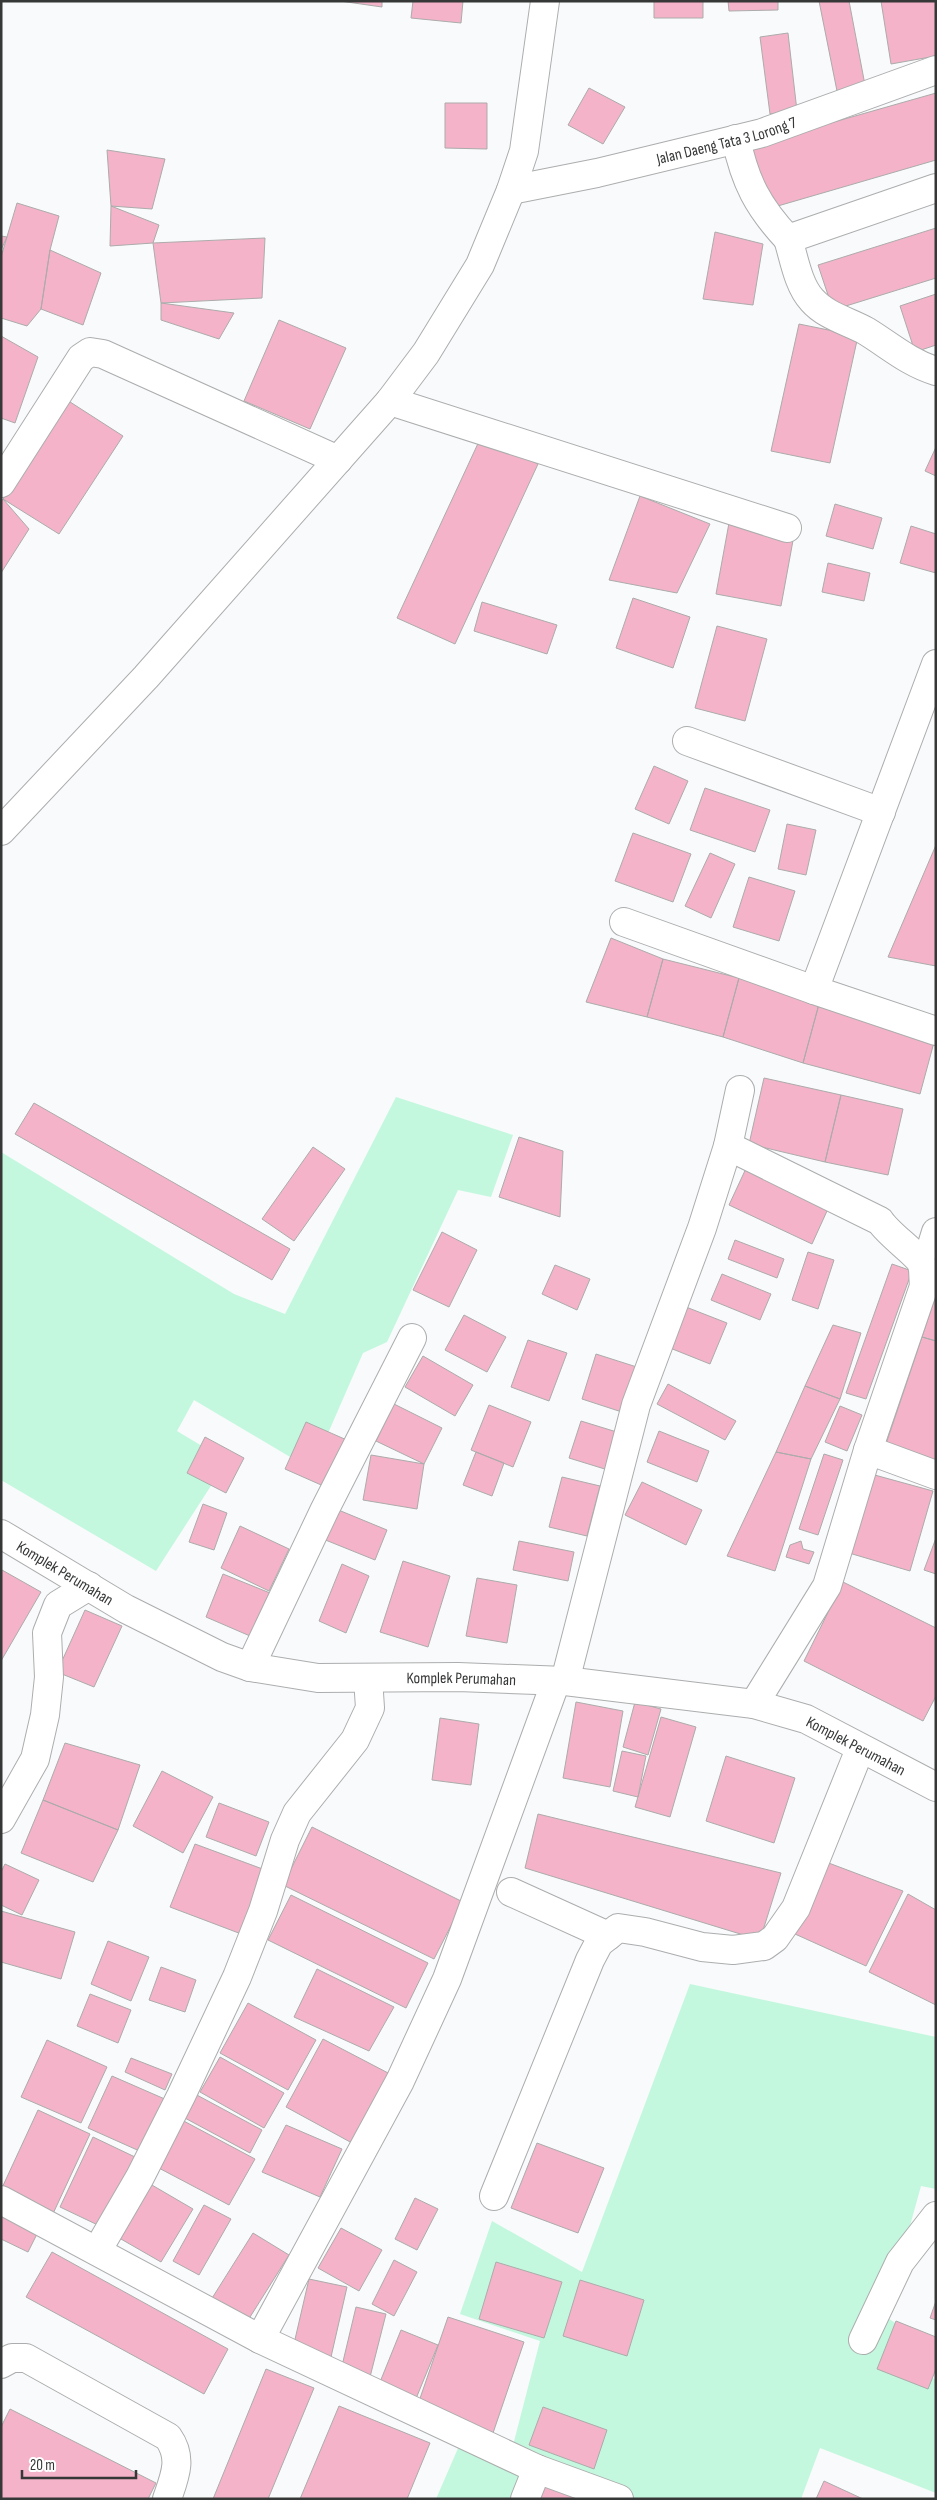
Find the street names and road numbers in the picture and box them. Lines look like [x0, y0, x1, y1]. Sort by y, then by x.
street label: Jalan Daeng Tata 3 Lorong 7 [654, 113, 800, 169]
street label: Komplek Perumahan [13, 1538, 116, 1610]
street label: Komplek Perumahan [406, 1669, 516, 1690]
street label: Komplek Perumahan [803, 1713, 908, 1780]

